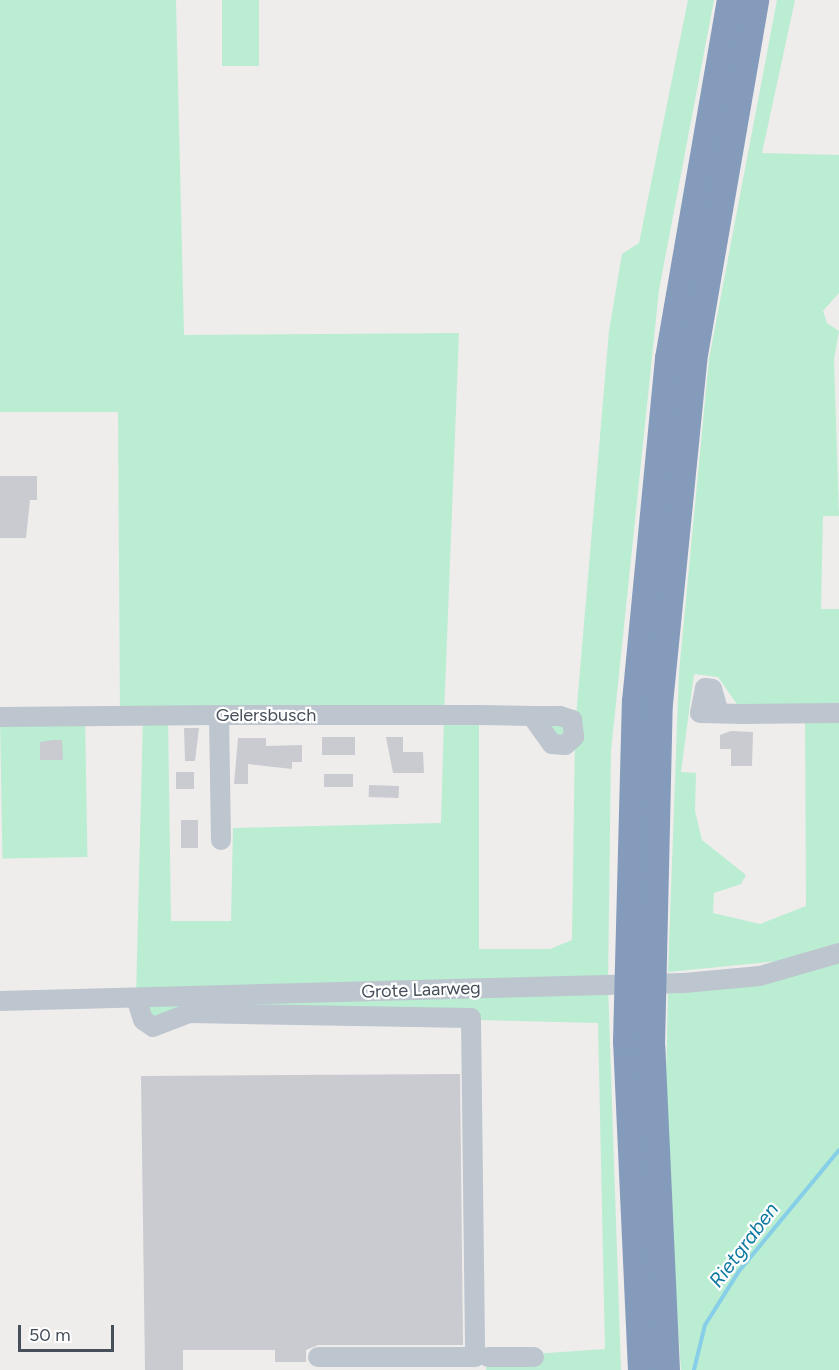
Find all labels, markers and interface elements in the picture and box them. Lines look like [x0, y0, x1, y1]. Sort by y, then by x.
street label: Gelersbusch [216, 704, 316, 726]
street label: Grote Laarweg [361, 977, 481, 1003]
water label: Rietgraben [704, 1198, 784, 1292]
scale bar [21, 1313, 117, 1351]
text: 50 m [29, 1324, 71, 1346]

